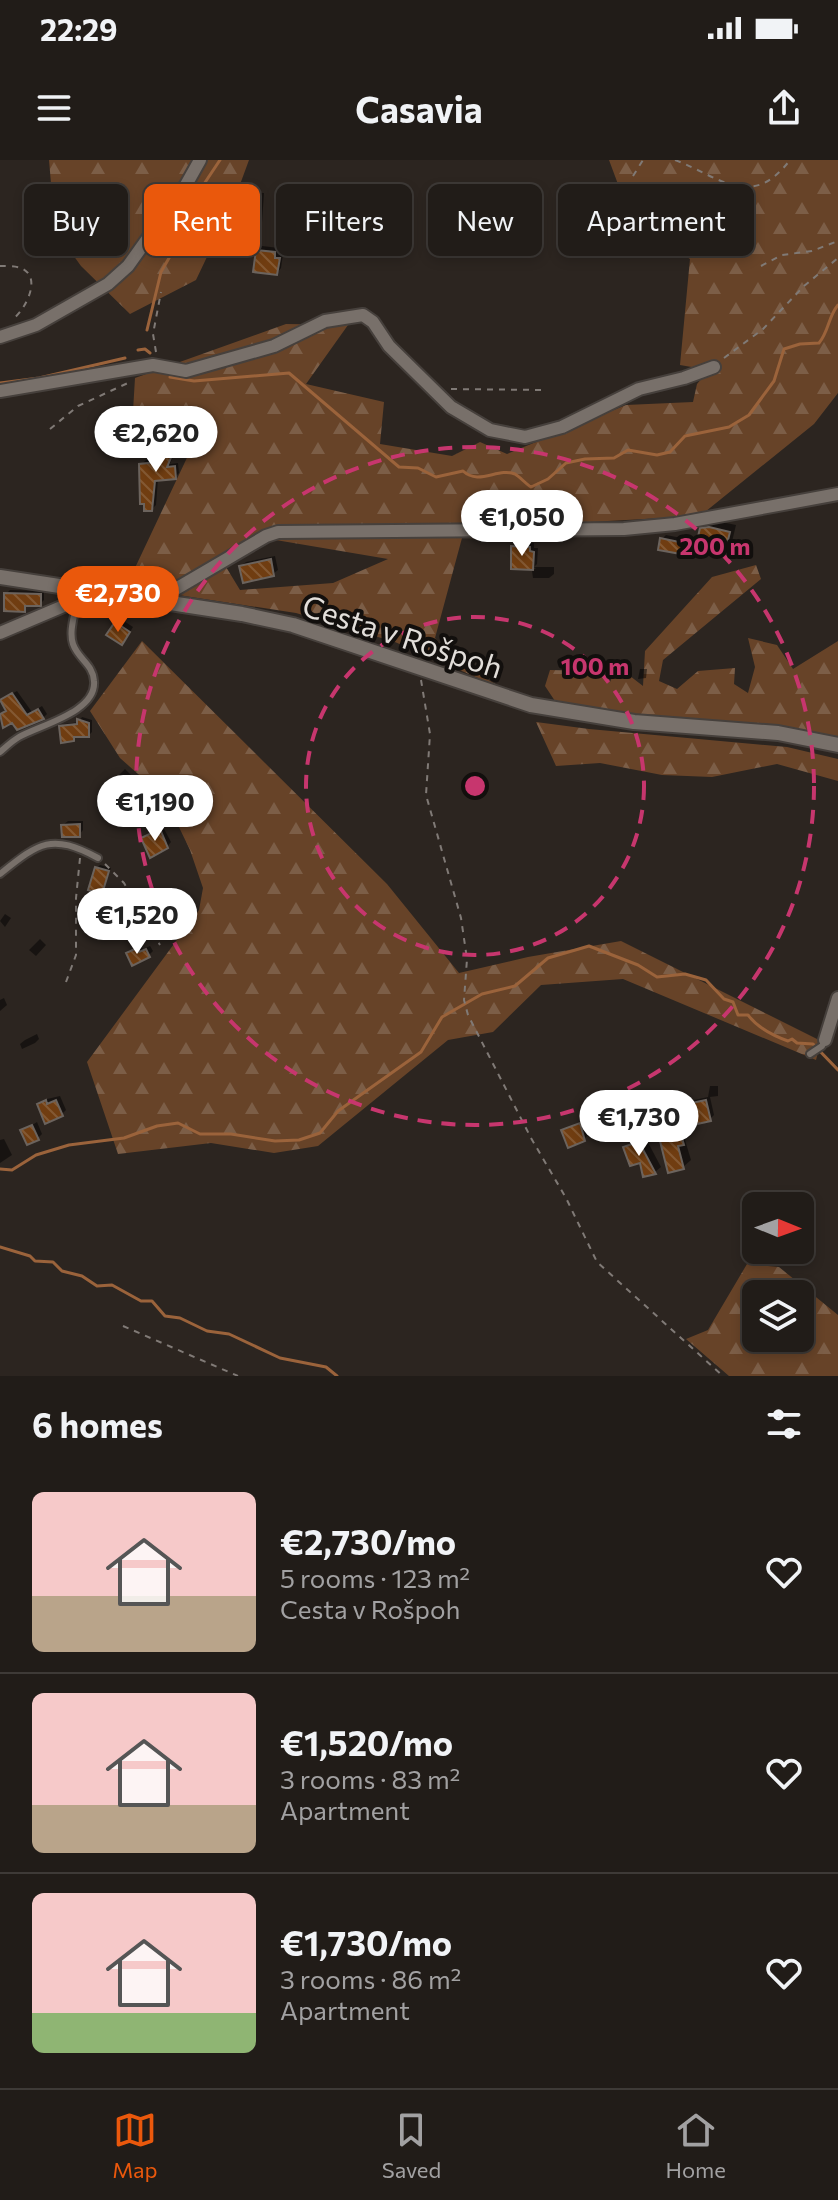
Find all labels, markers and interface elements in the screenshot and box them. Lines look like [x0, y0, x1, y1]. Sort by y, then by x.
text: 22:29 [40, 10, 117, 47]
icon: menu [32, 86, 76, 130]
text: Casavia [355, 86, 483, 130]
icon: share [762, 86, 806, 130]
chip: Buy [24, 184, 128, 256]
chip: Rent [144, 184, 260, 256]
chip: Filters [276, 184, 412, 256]
chip: New [428, 184, 542, 256]
chip: Apartment [558, 184, 754, 256]
pin: €2,620 [91, 406, 221, 474]
text: €2,620 [112, 416, 200, 447]
pin: €1,050 [457, 490, 587, 558]
text: €1,050 [479, 500, 565, 531]
text: 200 m [680, 531, 750, 560]
pin: €2,730 [53, 566, 183, 634]
text: €2,730 [75, 576, 161, 607]
street label: Cesta v Rošpoh [298, 585, 508, 685]
text: 100 m [561, 651, 629, 680]
centre of rings [461, 772, 489, 800]
pin: €1,190 [90, 775, 220, 843]
text: €1,190 [115, 785, 195, 816]
pin: €1,520 [72, 888, 202, 956]
text: €1,520 [95, 898, 179, 929]
pin: €1,730 [574, 1090, 704, 1158]
text: €1,730 [597, 1100, 681, 1131]
north arrow [742, 1192, 814, 1264]
map controls [742, 1192, 814, 1352]
button: layers [742, 1280, 814, 1352]
icon: filters [762, 1402, 806, 1446]
text: 6 homes [32, 1403, 163, 1445]
text: €2,730/mo [280, 1520, 456, 1562]
icon: home [96, 1524, 192, 1620]
icon: heart [762, 1550, 806, 1594]
text: 5 rooms · 123 m² [280, 1562, 470, 1593]
text: Cesta v Rošpoh [280, 1593, 460, 1624]
text: €1,520/mo [280, 1721, 453, 1763]
icon: home [96, 1725, 192, 1821]
icon: heart [762, 1751, 806, 1795]
text: 3 rooms · 83 m² [280, 1763, 460, 1794]
text: Apartment [280, 1794, 410, 1825]
text: €1,730/mo [280, 1921, 452, 1963]
icon: home [96, 1925, 192, 2021]
icon: heart [762, 1951, 806, 1995]
text: 3 rooms · 86 m² [280, 1963, 461, 1994]
text: Apartment [280, 1994, 410, 2025]
tab: Map [112, 2108, 158, 2183]
tab: Saved [382, 2108, 441, 2183]
tab: Home [665, 2108, 726, 2183]

